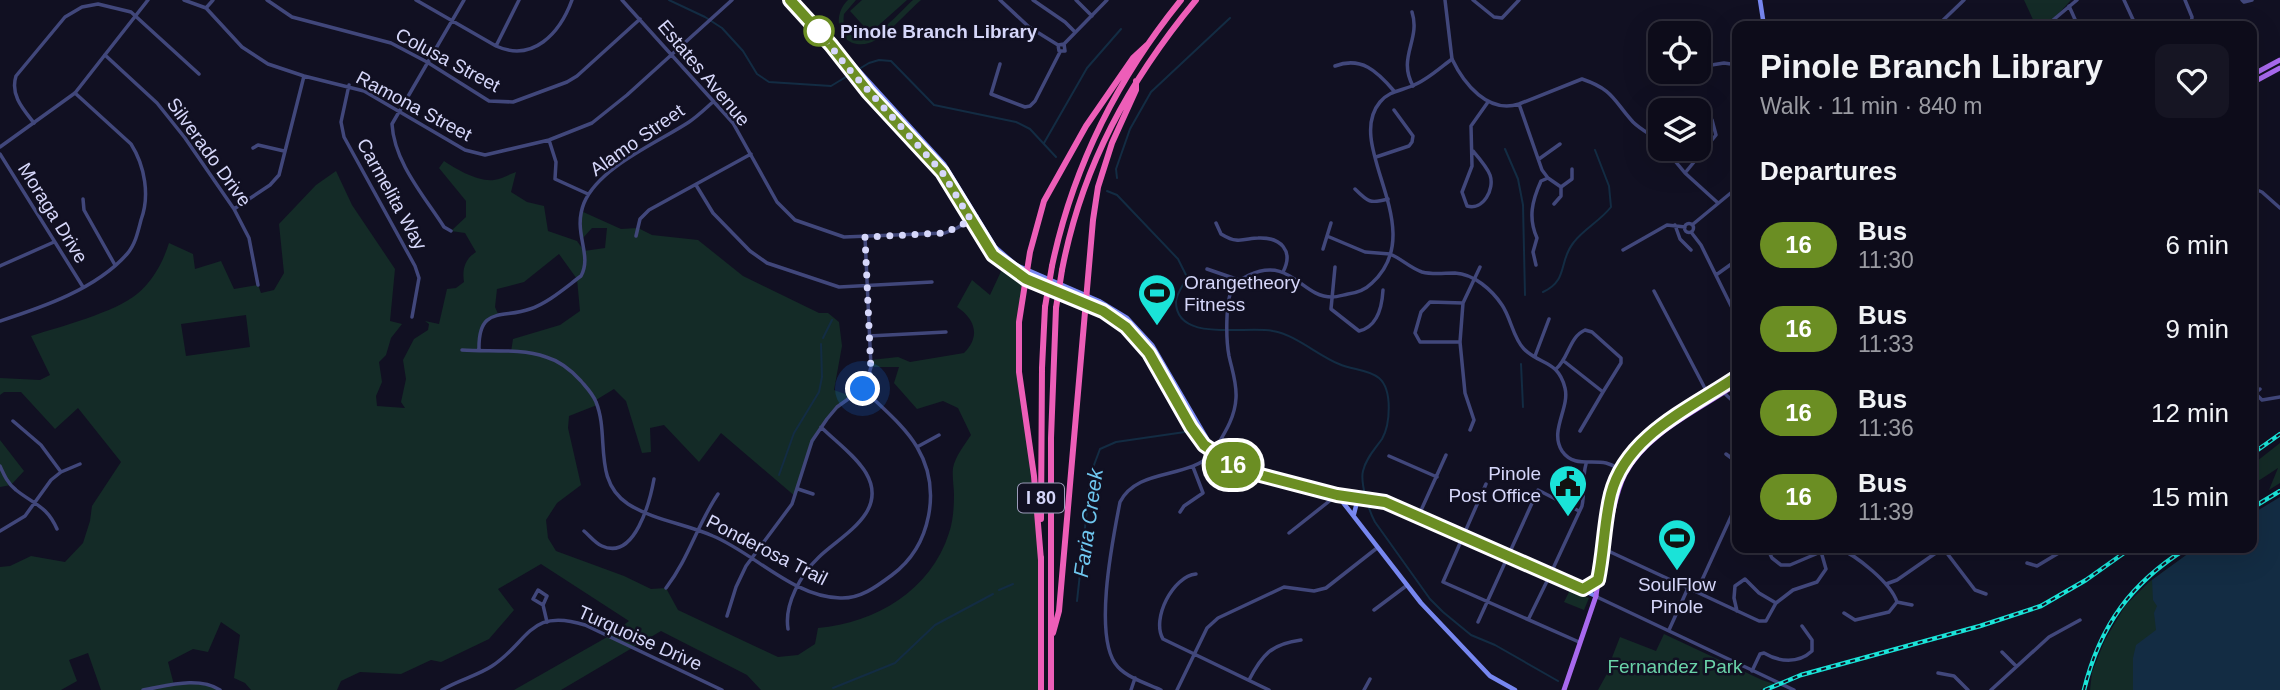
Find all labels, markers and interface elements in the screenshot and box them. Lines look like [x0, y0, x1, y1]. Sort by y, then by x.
street label: Estates Avenue [654, 16, 754, 130]
marker: Pinole Branch Library [804, 16, 834, 46]
place label: Pinole Branch Library [840, 21, 1038, 42]
map controls [1648, 21, 1711, 161]
button: locate [1648, 21, 1711, 84]
street label: Colusa Street [392, 24, 504, 97]
button: heart [2155, 44, 2229, 118]
text: Pinole Branch Library [1760, 48, 2103, 85]
street label: Ramona Street [353, 67, 476, 146]
text: Walk · 11 min · 840 m [1760, 93, 1982, 119]
street label: Silverado Drive [163, 94, 255, 210]
button: layers [1648, 98, 1711, 161]
street label: Alamo Street [586, 99, 689, 180]
street label: Carmelita Way [353, 135, 431, 254]
text: Departures [1760, 156, 1897, 186]
street label: Moraga Drive [14, 159, 92, 267]
text: Bus [1858, 216, 1907, 246]
text: 6 min [2165, 230, 2229, 260]
text: 16 [1785, 231, 1812, 258]
text: 11:30 [1858, 247, 1914, 273]
sports icon: Orangetheory Fitness [1136, 272, 1178, 327]
place label: Orangetheory Fitness [1184, 272, 1301, 315]
text: Bus [1858, 300, 1907, 330]
text: 9 min [2165, 314, 2229, 344]
text: 16 [1785, 315, 1812, 342]
text: 11:33 [1858, 331, 1914, 357]
your location [845, 371, 880, 406]
text: Bus [1858, 384, 1907, 414]
text: 12 min [2151, 398, 2229, 428]
text: 16 [1785, 399, 1812, 426]
text: 11:36 [1858, 415, 1914, 441]
line badge: 16 [1202, 442, 1264, 488]
text: 16 [1220, 451, 1246, 478]
place label: Pinole Post Office [1448, 463, 1541, 506]
public building icon: Pinole Post Office [1547, 463, 1589, 518]
water label: Faria Creek [1069, 466, 1107, 579]
text: Bus [1858, 468, 1907, 498]
text: 15 min [2151, 482, 2229, 512]
text: 16 [1785, 483, 1812, 510]
road number: I 80 [1018, 484, 1064, 512]
text: 11:39 [1858, 499, 1914, 525]
street label: Ponderosa Trail [703, 510, 831, 590]
sports icon: SoulFlow Pinole [1656, 517, 1698, 572]
place label: SoulFlow Pinole [1638, 574, 1716, 617]
street label: Turquoise Drive [575, 601, 705, 675]
park label: Fernandez Park [1607, 656, 1743, 677]

